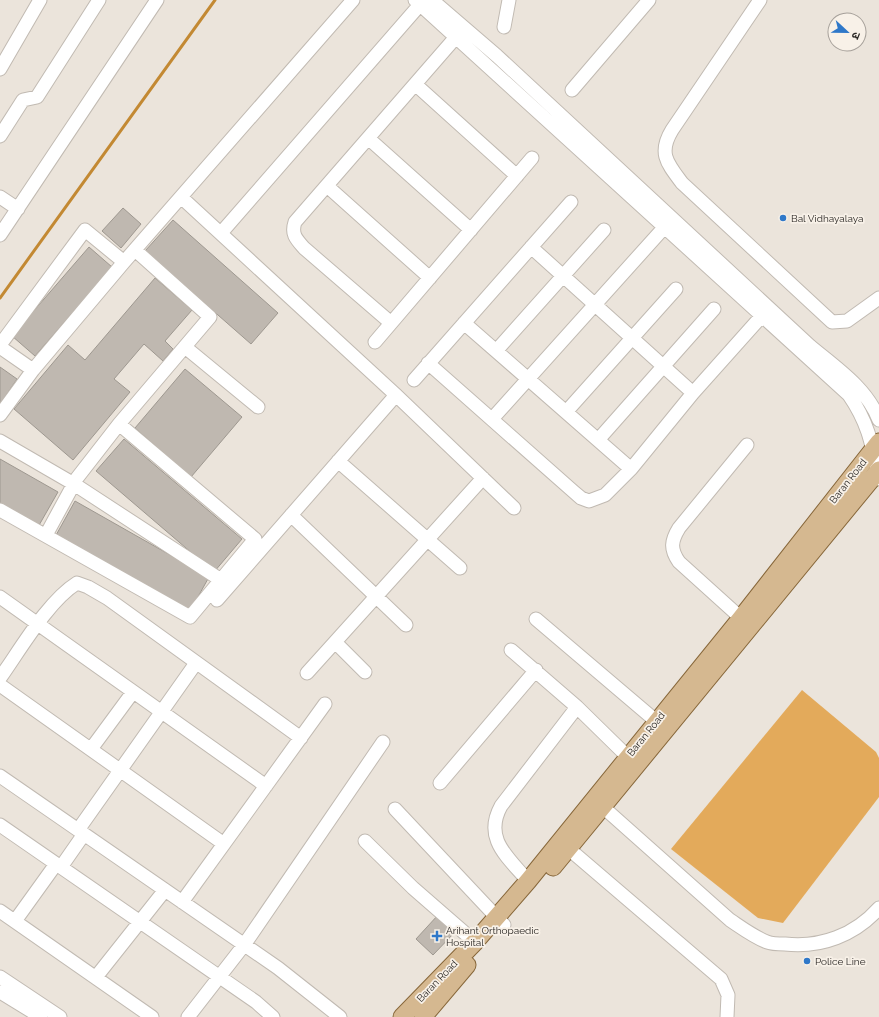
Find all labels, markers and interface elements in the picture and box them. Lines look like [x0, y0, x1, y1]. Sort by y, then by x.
north arrow [827, 12, 867, 52]
text: उ [848, 30, 863, 41]
marker: Bal Vidhayalaya [778, 213, 788, 223]
place label: Bal Vidhayalaya [791, 213, 864, 224]
street label: Baran Road [827, 457, 869, 505]
street label: Baran Road [625, 710, 667, 758]
place label: Arihant Orthopaedic Hospital [446, 925, 539, 948]
marker: Arihant Orthopaedic Hospital [431, 930, 443, 942]
marker: Police Line [802, 956, 812, 966]
place label: Police Line [815, 956, 866, 967]
street label: Baran Road [414, 958, 460, 1004]

